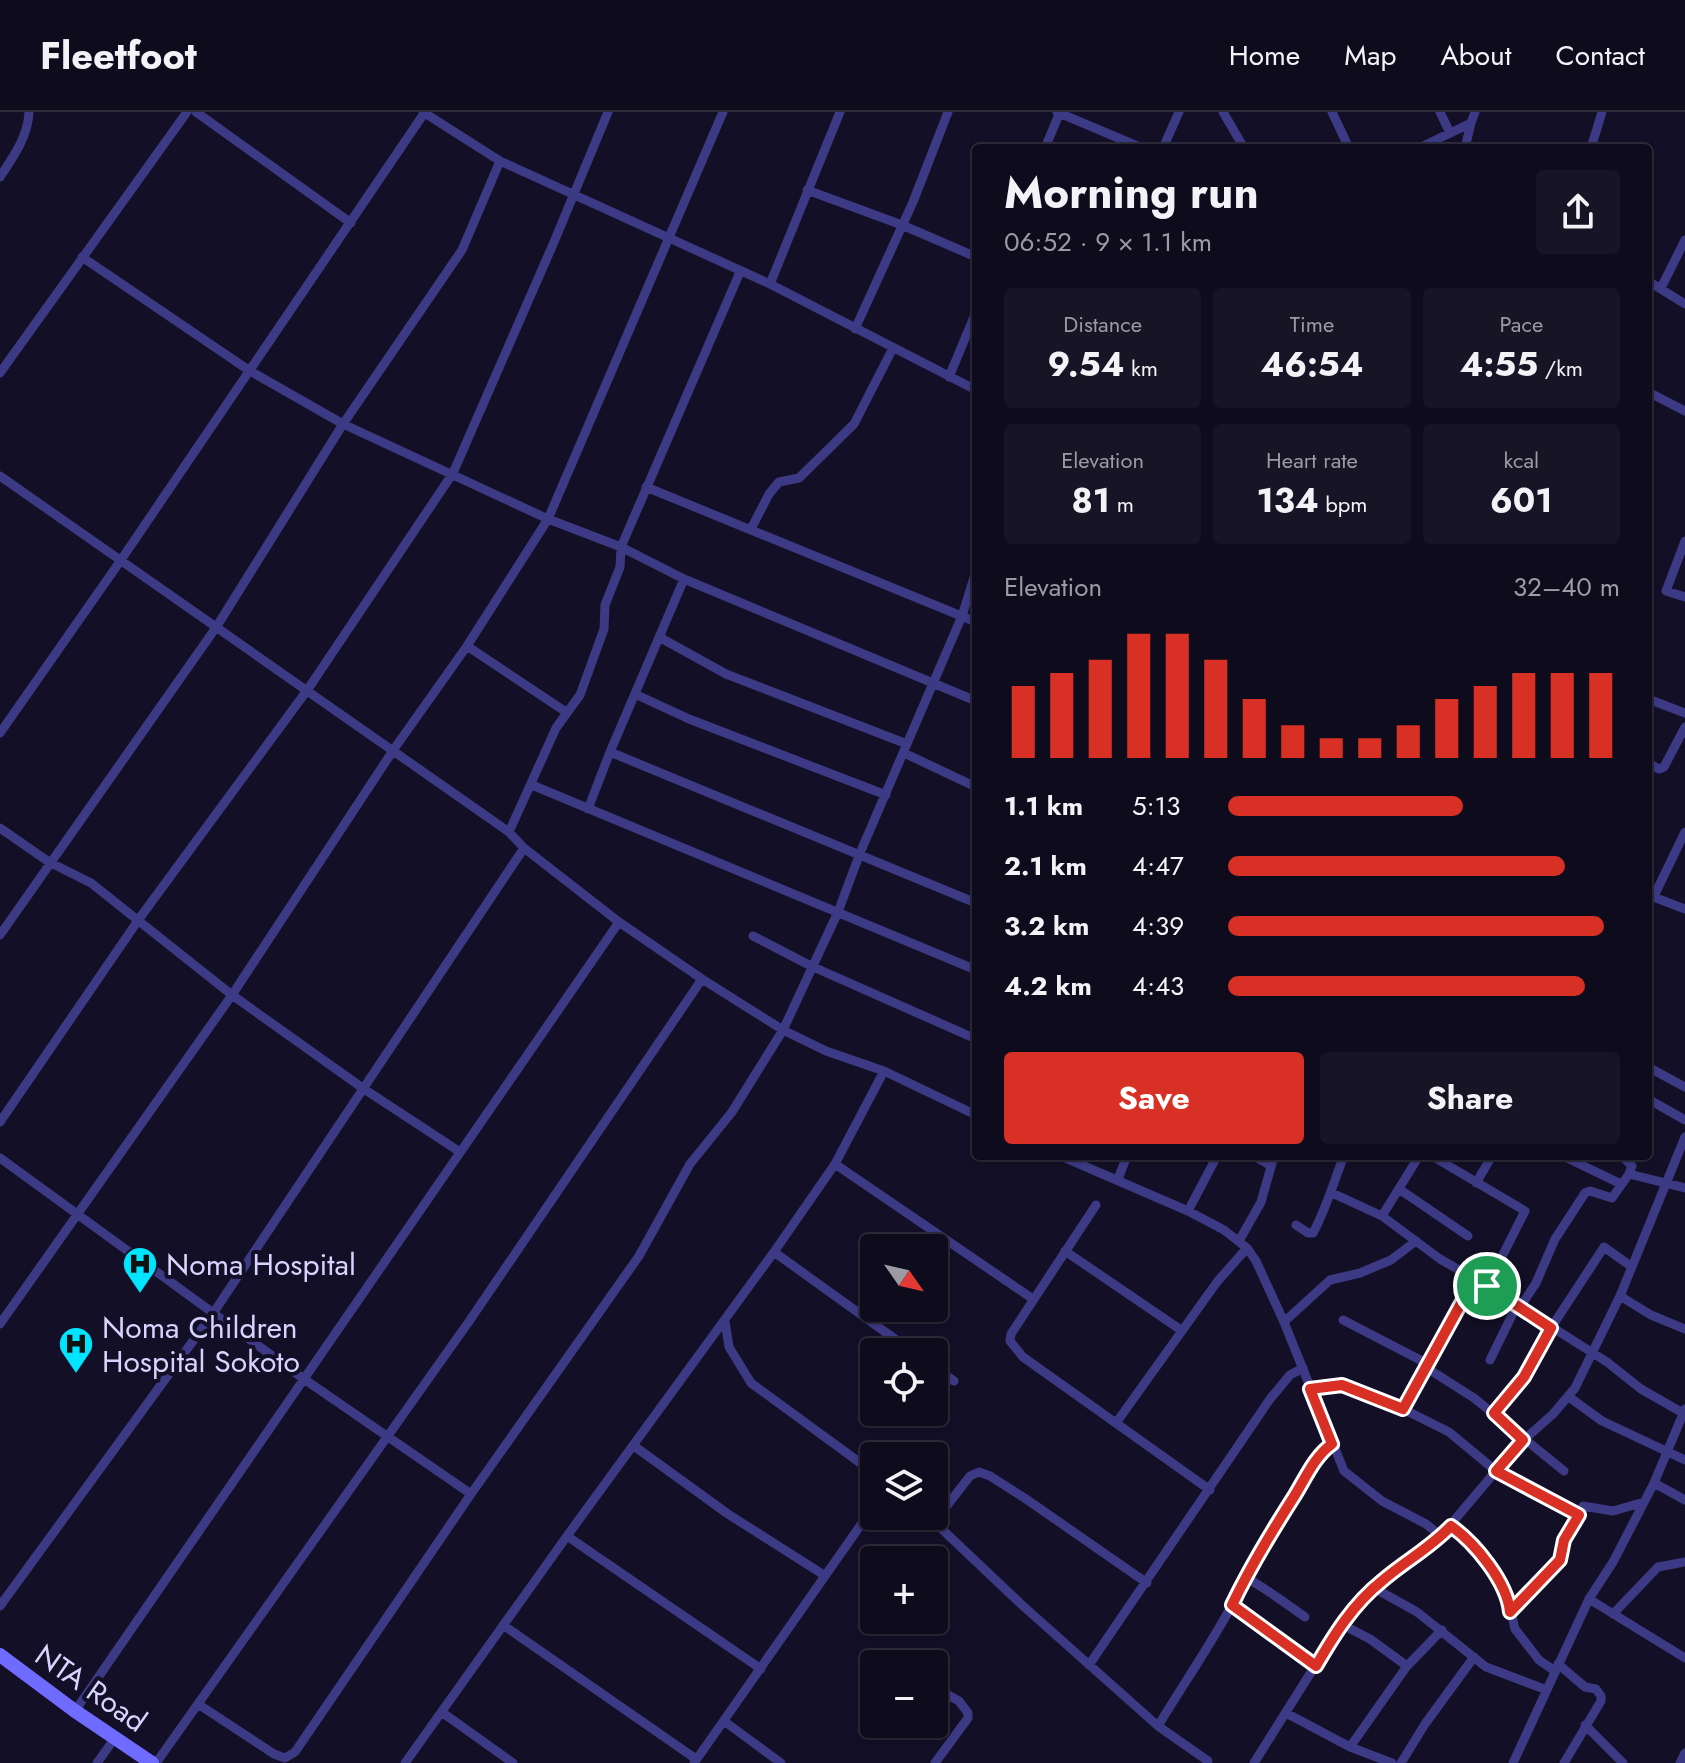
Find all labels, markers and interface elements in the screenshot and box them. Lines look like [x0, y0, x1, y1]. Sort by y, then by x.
text: Fleetfoot [40, 28, 197, 83]
text: Home [1229, 35, 1300, 76]
text: Map [1344, 35, 1396, 76]
text: About [1440, 35, 1512, 76]
text: Contact [1556, 35, 1645, 76]
text: Morning run [1004, 161, 1259, 225]
button: share [1536, 170, 1620, 254]
text: 06:52 · 9 × 1.1 km [1004, 223, 1212, 261]
text: Distance [1063, 308, 1142, 340]
text: Time [1290, 308, 1334, 340]
text: Pace [1499, 308, 1543, 340]
text: 9.54 [1047, 340, 1124, 389]
text: 46:54 [1260, 340, 1364, 389]
text: 4:55 [1460, 340, 1538, 389]
text: km [1124, 352, 1158, 384]
text: /km [1538, 352, 1583, 384]
text: Elevation [1061, 444, 1144, 476]
text: Heart rate [1266, 444, 1358, 476]
text: kcal [1504, 444, 1539, 476]
text: 81 [1071, 476, 1110, 525]
text: 134 [1256, 476, 1319, 525]
text: 601 [1490, 476, 1553, 525]
text: m [1110, 488, 1134, 520]
text: bpm [1319, 488, 1367, 520]
text: Elevation [1004, 568, 1102, 606]
text: 32–40 m [1513, 568, 1620, 606]
text: 1.1 km [1004, 787, 1083, 825]
text: 5:13 [1132, 787, 1180, 825]
text: 2.1 km [1004, 847, 1087, 885]
text: 4:47 [1132, 847, 1184, 885]
text: 3.2 km [1004, 907, 1089, 945]
text: 4:39 [1132, 907, 1184, 945]
text: 4.2 km [1004, 967, 1092, 1005]
text: 4:43 [1132, 967, 1184, 1005]
button: Save [1004, 1052, 1304, 1144]
button: Share [1320, 1052, 1620, 1144]
north arrow [860, 1234, 948, 1322]
map controls [860, 1234, 948, 1738]
place label: Noma Hospital [166, 1243, 356, 1286]
hospital icon: Noma Hospital [121, 1245, 159, 1295]
pin [1453, 1252, 1521, 1320]
icon: arrive [1465, 1264, 1509, 1308]
place label: Noma Children Hospital Sokoto [102, 1306, 300, 1383]
hospital icon: Noma Children Hospital Sokoto [57, 1325, 95, 1375]
button: locate [860, 1338, 948, 1426]
button: layers [860, 1442, 948, 1530]
button: + [860, 1546, 948, 1634]
street label: NTA Road [26, 1634, 156, 1742]
button: − [860, 1650, 948, 1738]

